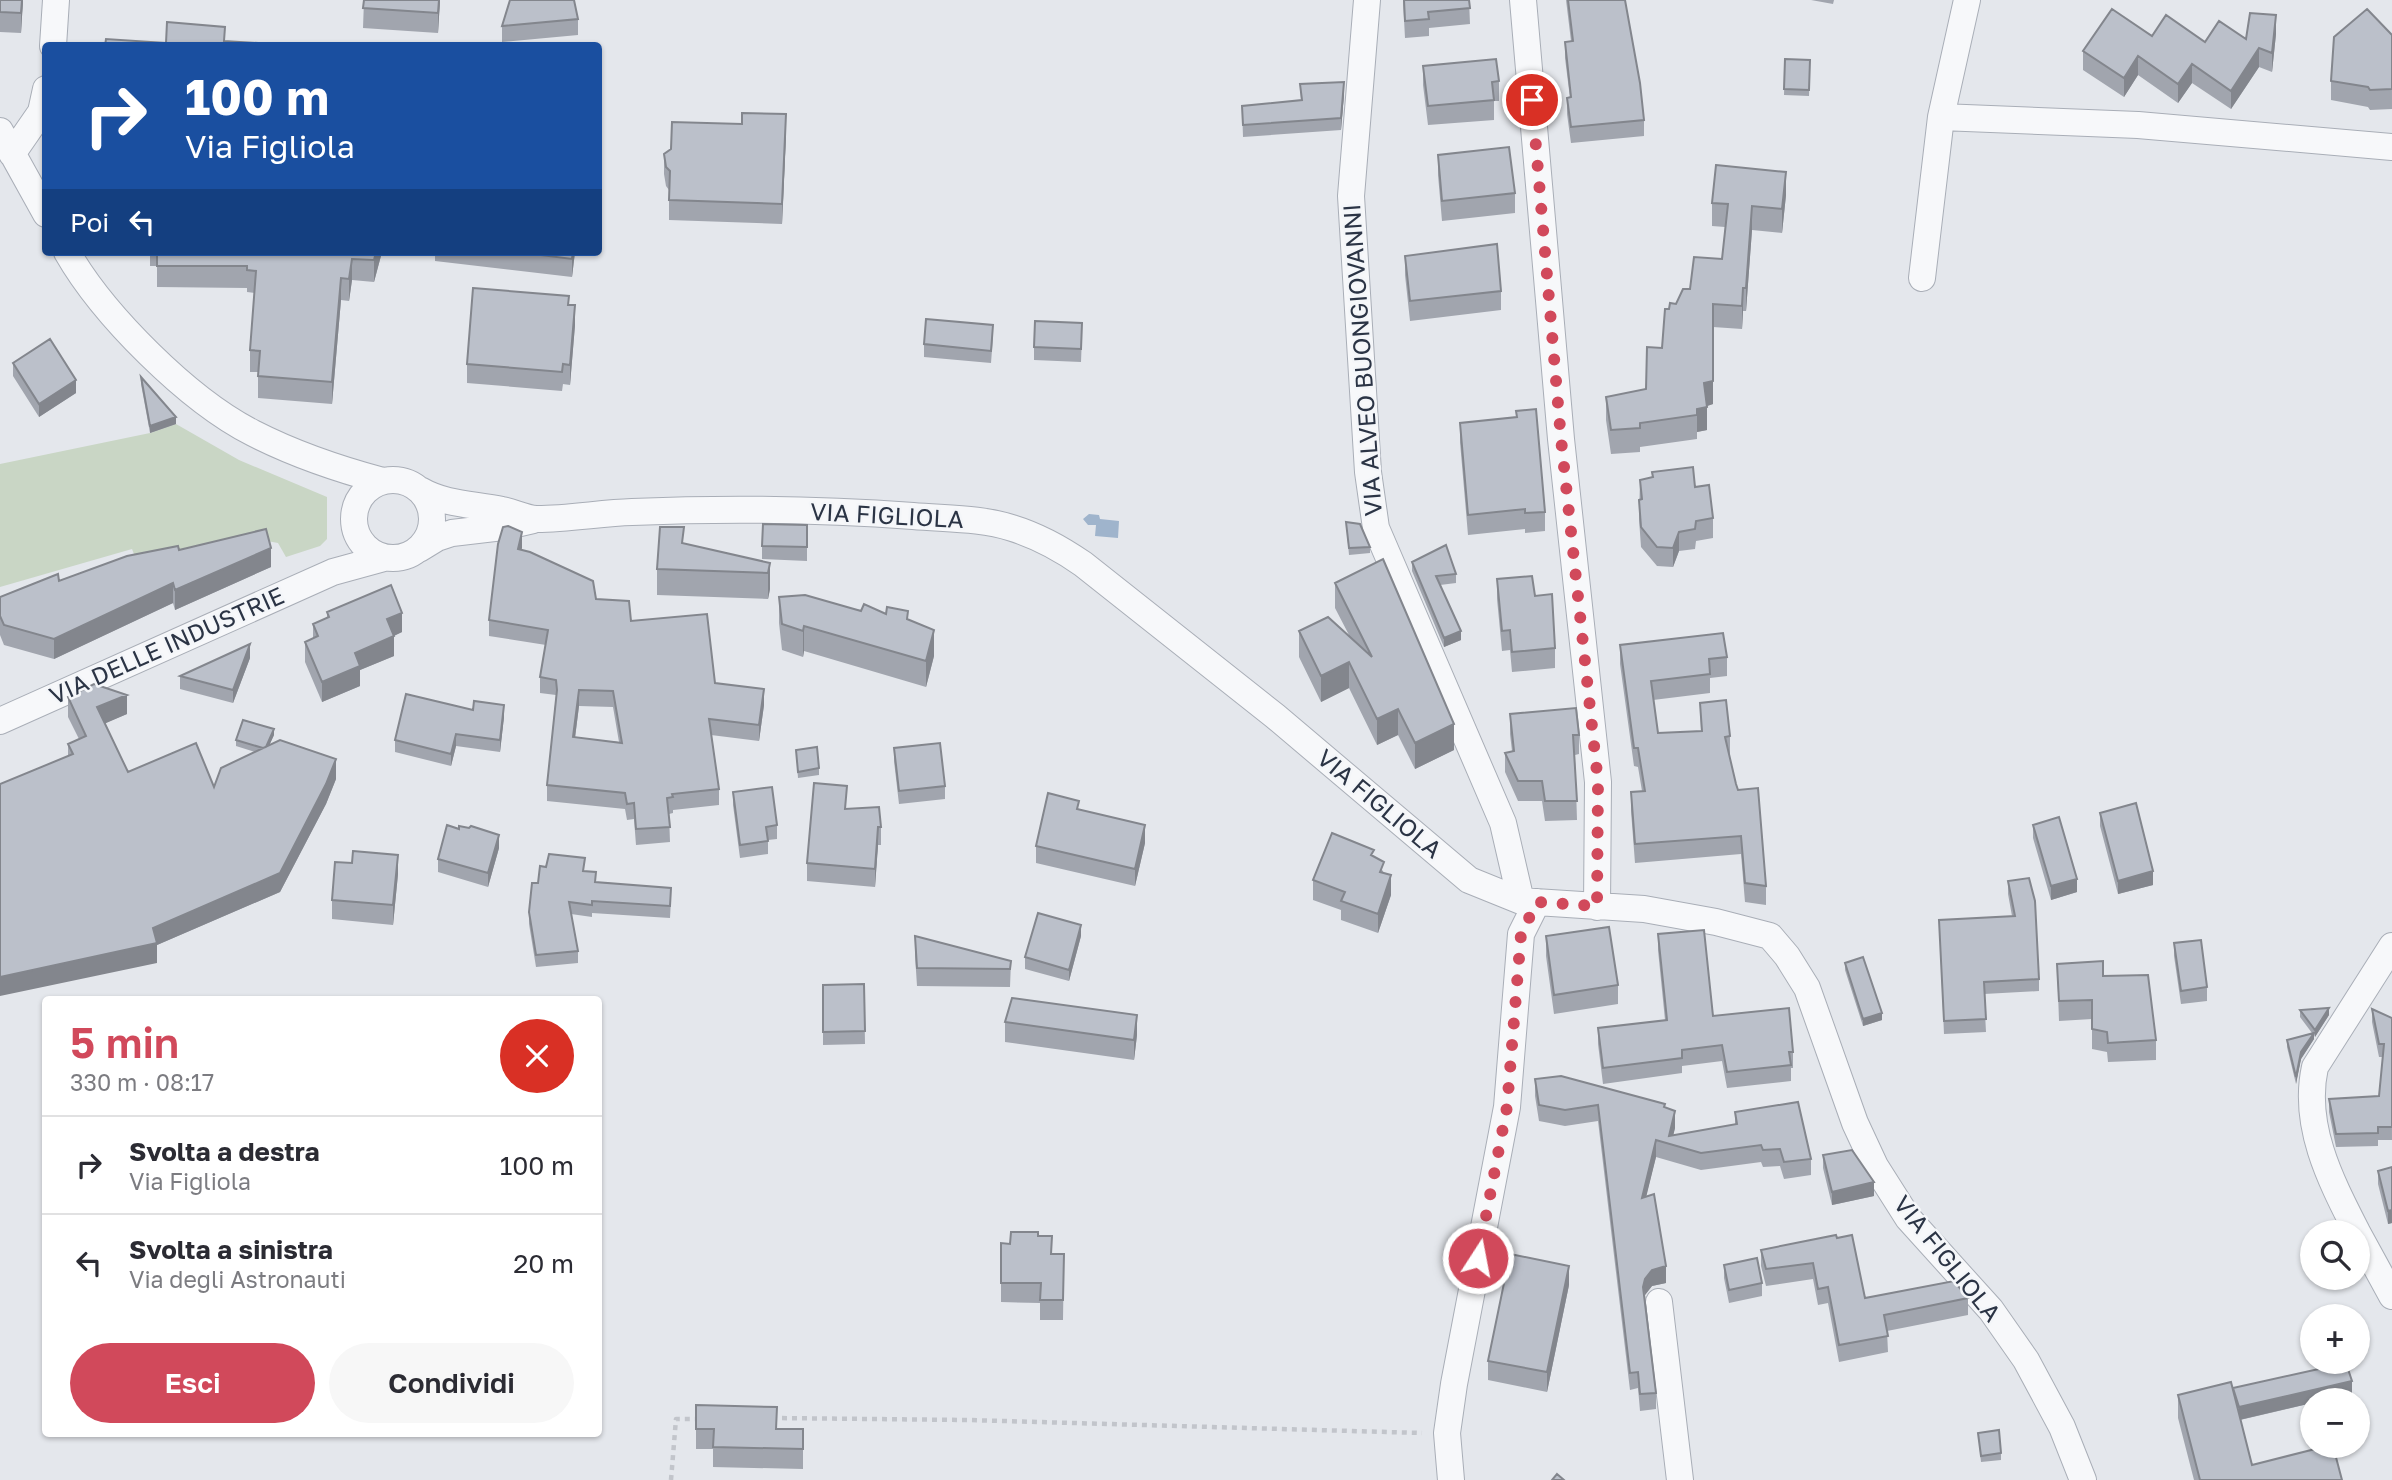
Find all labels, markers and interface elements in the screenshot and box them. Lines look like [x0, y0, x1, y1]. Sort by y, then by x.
text: 100 m [185, 67, 329, 126]
icon: right [70, 70, 161, 161]
pin [1502, 70, 1562, 130]
icon: arrive [1513, 81, 1551, 119]
text: Via Figliola [185, 127, 355, 165]
icon: left [123, 203, 161, 241]
street label: VIA ALVEO BUONGIOVANNI [1336, 203, 1387, 517]
text: Poi [70, 207, 109, 238]
street label: VIA FIGLIOLA [809, 496, 965, 533]
street label: VIA DELLE INDUSTRIE [45, 580, 288, 709]
street label: VIA FIGLIOLA [1312, 742, 1448, 863]
text: 5 min [70, 1017, 179, 1067]
button: close [500, 1019, 574, 1093]
text: 330 m · 08:17 [70, 1068, 214, 1096]
text: Svolta a destra [129, 1136, 320, 1167]
icon: right [70, 1146, 108, 1184]
text: 100 m [500, 1150, 574, 1181]
text: Via Figliola [129, 1167, 251, 1195]
street label: VIA FIGLIOLA [1888, 1189, 2008, 1327]
map controls [2300, 1220, 2370, 1458]
button: search [2300, 1220, 2370, 1290]
position arrow [1441, 1221, 1515, 1295]
text: Svolta a sinistra [129, 1234, 333, 1265]
icon: left [70, 1244, 108, 1282]
text: 20 m [513, 1248, 574, 1279]
text: Via degli Astronauti [129, 1265, 346, 1293]
button: + [2300, 1304, 2370, 1374]
button: Esci [70, 1343, 315, 1423]
button: Condividi [329, 1343, 574, 1423]
button: − [2300, 1388, 2370, 1458]

